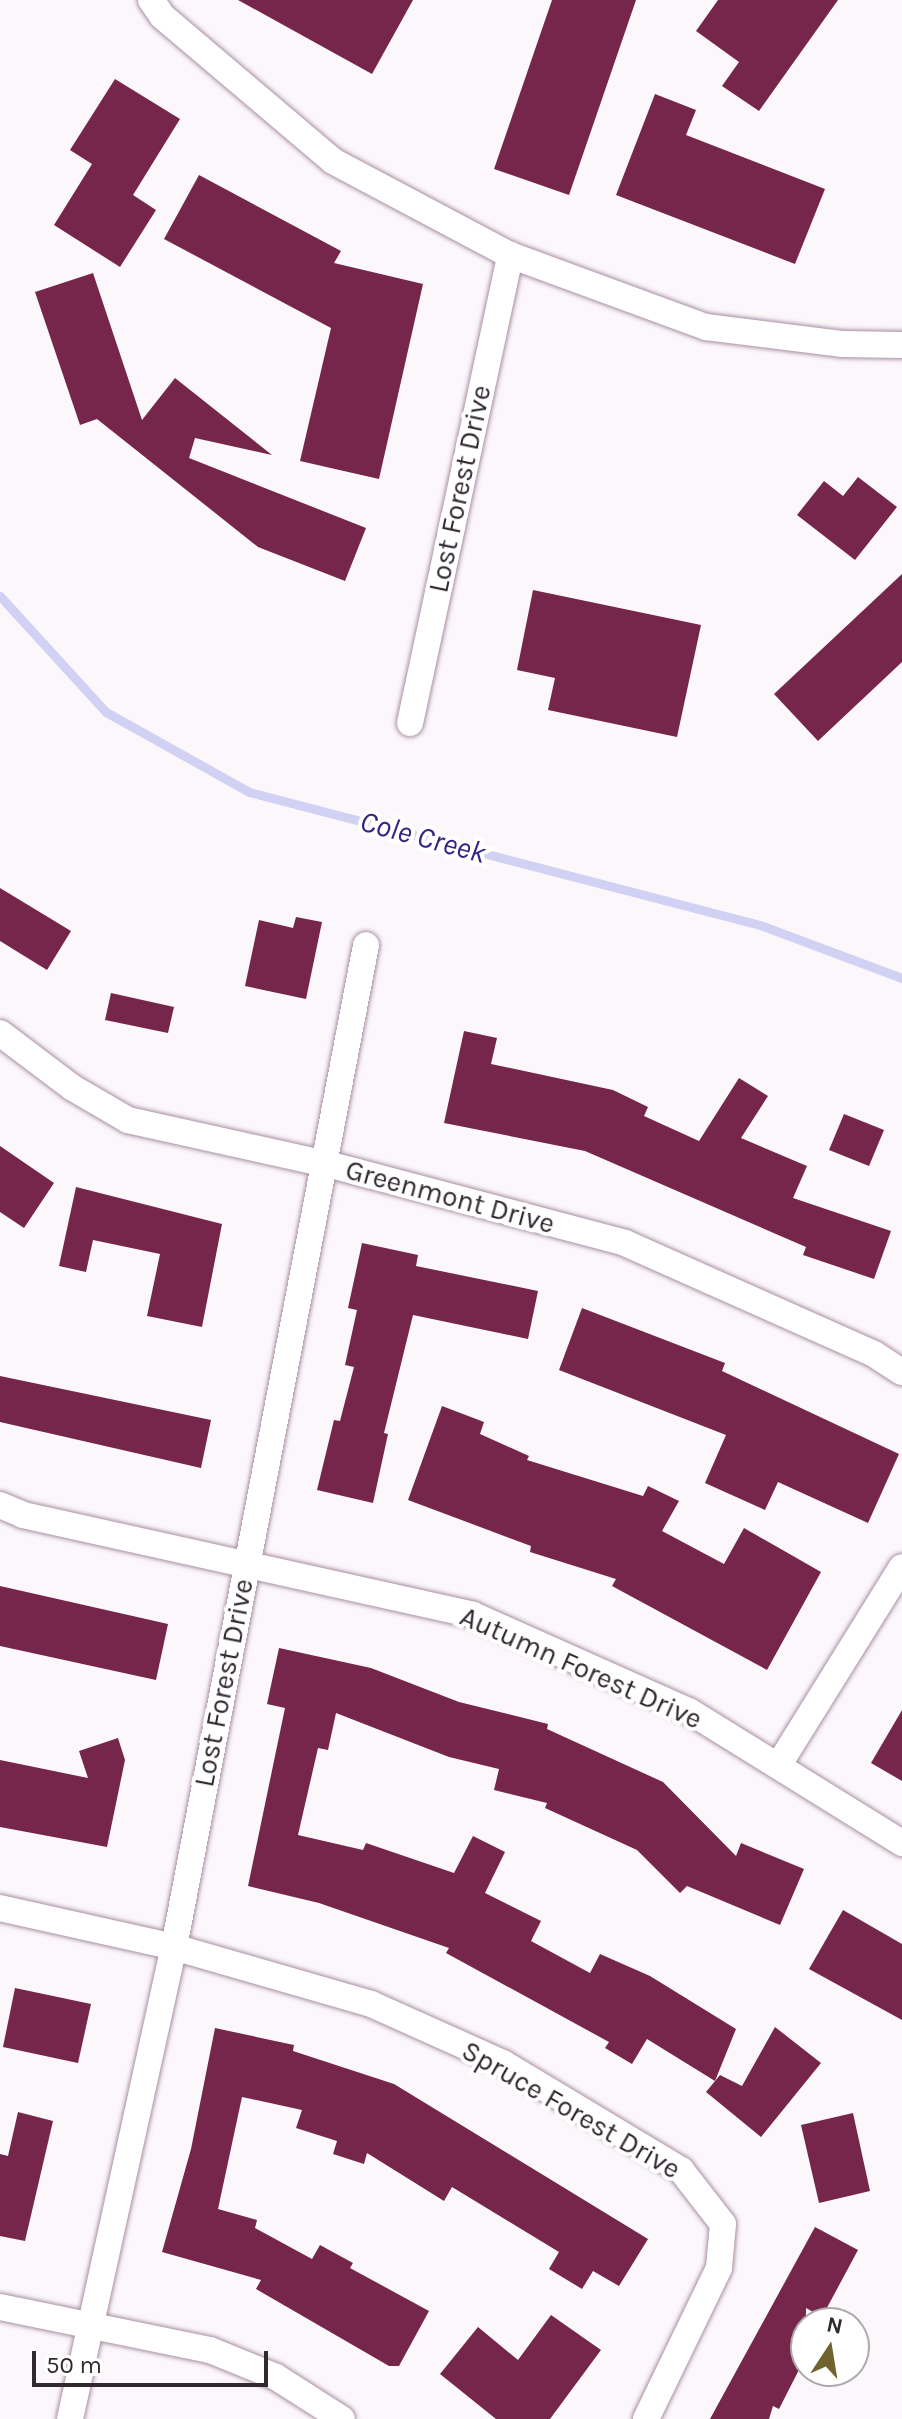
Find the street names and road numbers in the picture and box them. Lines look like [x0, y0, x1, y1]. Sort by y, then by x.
street label: Lost Forest Drive [422, 382, 498, 596]
street label: Greenmont Drive [342, 1153, 558, 1241]
street label: Lost Forest Drive [187, 1576, 261, 1790]
street label: Autumn Forest Drive [455, 1600, 707, 1736]
street label: Spruce Forest Drive [456, 2034, 686, 2186]

